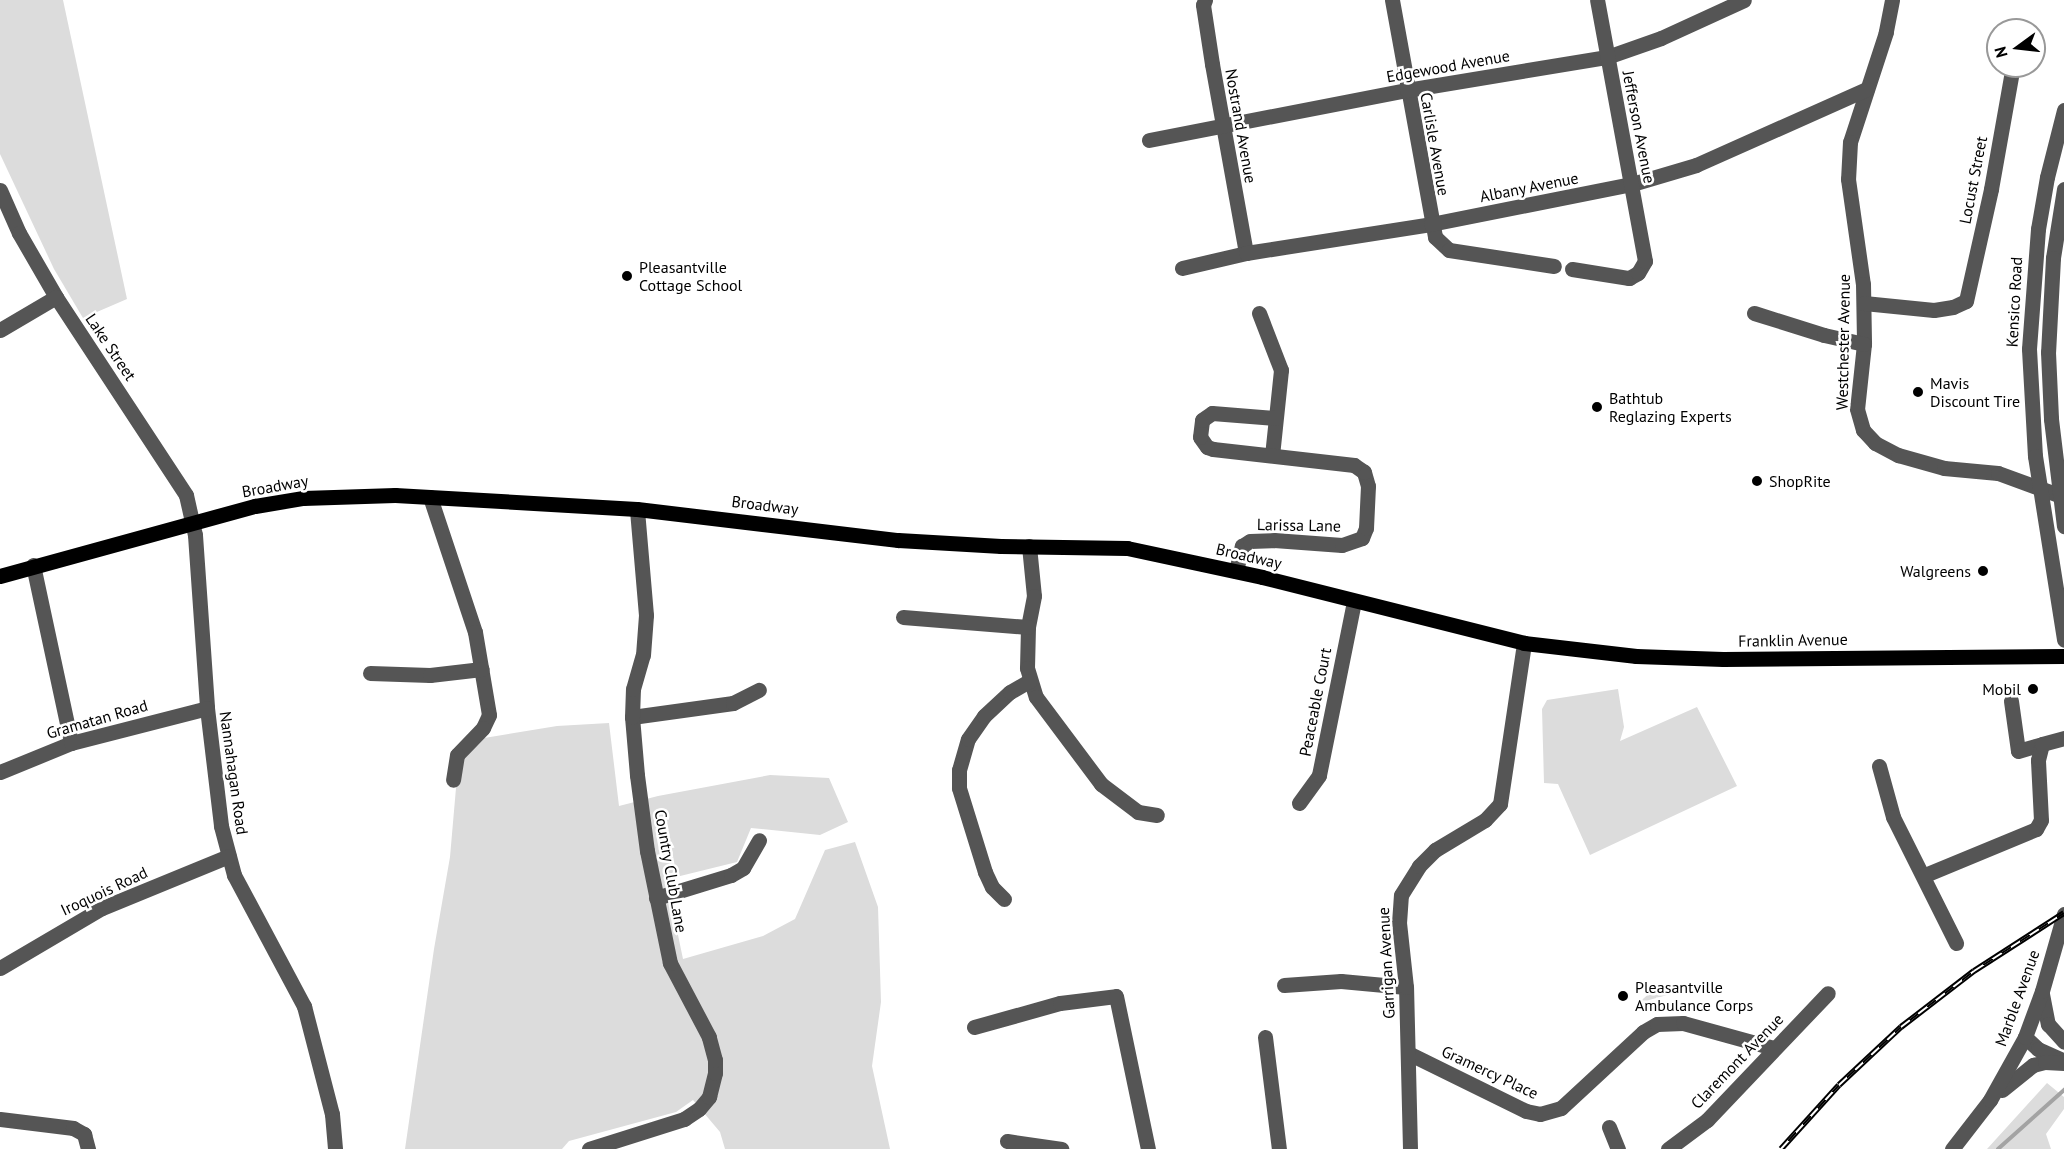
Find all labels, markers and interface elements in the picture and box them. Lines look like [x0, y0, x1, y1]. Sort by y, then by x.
north arrow [1986, 18, 2046, 78]
text: N [1990, 44, 2012, 60]
street label: Edgewood Avenue [1385, 46, 1511, 86]
street label: Nostrand Avenue [1221, 67, 1261, 185]
street label: Jefferson Avenue [1619, 69, 1659, 185]
street label: Carlisle Avenue [1416, 91, 1454, 197]
street label: Locust Street [1955, 134, 1991, 226]
street label: Albany Avenue [1478, 168, 1580, 206]
street label: Kensico Road [2002, 256, 2026, 348]
place label: Pleasantville Cottage School [639, 257, 742, 295]
marker: Pleasantville Cottage School [620, 269, 634, 283]
street label: Westchester Avenue [1832, 274, 1854, 410]
street label: Lake Street [82, 310, 140, 384]
place label: Mavis Discount Tire [1930, 373, 2021, 411]
marker: Mavis Discount Tire [1911, 385, 1925, 399]
place label: Bathtub Reglazing Experts [1609, 388, 1732, 426]
marker: Bathtub Reglazing Experts [1590, 400, 1604, 414]
street label: Broadway [240, 471, 310, 501]
place label: ShopRite [1769, 471, 1831, 491]
marker: ShopRite [1750, 474, 1764, 488]
street label: Broadway [731, 491, 799, 519]
street label: Larissa Lane [1257, 515, 1341, 535]
street label: Broadway [1214, 539, 1284, 573]
place label: Walgreens [1900, 561, 1971, 581]
marker: Walgreens [1976, 564, 1990, 578]
street label: Franklin Avenue [1738, 629, 1848, 651]
street label: Peaceable Court [1295, 646, 1335, 758]
place label: Mobil [1982, 679, 2021, 699]
marker: Mobil [2026, 682, 2040, 696]
street label: Gramatan Road [44, 695, 150, 743]
street label: Nannahagan Road [216, 710, 252, 836]
street label: Country Club Lane [651, 808, 691, 934]
street label: Iroquois Road [58, 863, 150, 919]
street label: Garrigan Avenue [1373, 906, 1399, 1020]
street label: Marble Avenue [1991, 947, 2043, 1049]
place label: Pleasantville Ambulance Corps [1635, 977, 1753, 1015]
marker: Pleasantville Ambulance Corps [1616, 989, 1630, 1003]
street label: Claremont Avenue [1687, 1009, 1787, 1113]
street label: Gramercy Place [1438, 1041, 1542, 1103]

